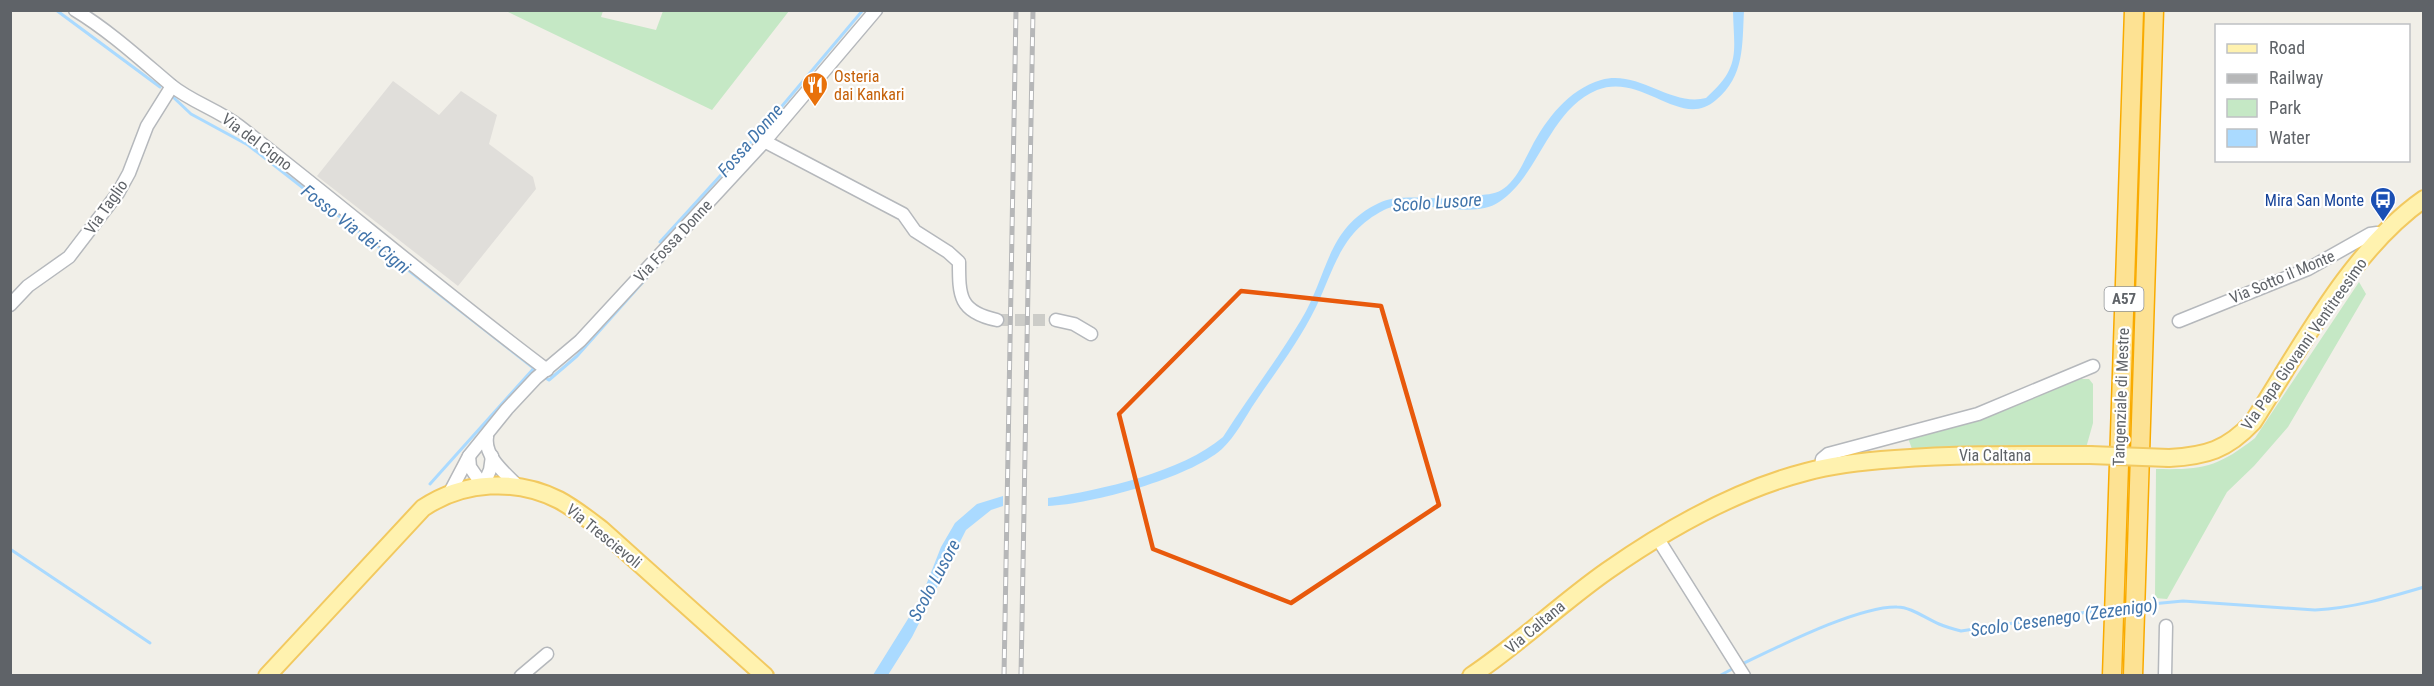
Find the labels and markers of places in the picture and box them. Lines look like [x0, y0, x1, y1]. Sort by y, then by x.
place label: Osteria dai Kankari [834, 67, 905, 104]
restaurant icon: Osteria dai Kankari [800, 70, 830, 108]
bus stop icon: Mira San Monte [2368, 185, 2398, 223]
place label: Mira San Monte [2265, 191, 2364, 210]

